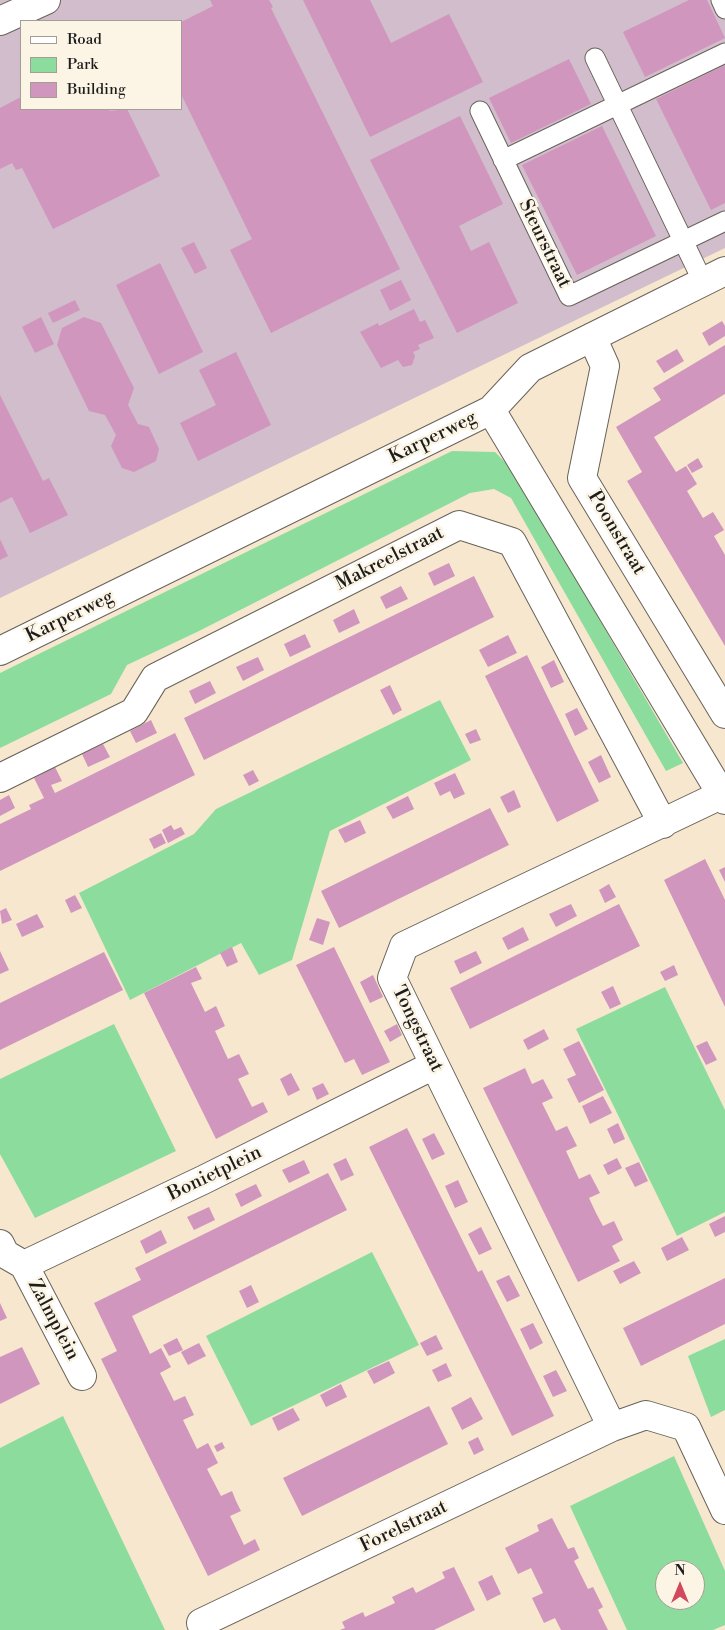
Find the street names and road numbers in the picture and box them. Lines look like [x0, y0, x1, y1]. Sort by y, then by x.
street label: Steurstraat [513, 196, 575, 292]
street label: Karperweg [385, 407, 481, 469]
street label: Poonstraat [582, 487, 650, 579]
street label: Makreelstraat [332, 522, 448, 596]
street label: Karperweg [22, 586, 118, 648]
street label: Tongstraat [386, 982, 448, 1076]
street label: Bonietplein [164, 1141, 266, 1207]
street label: Zalmplein [22, 1276, 84, 1364]
street label: Forelstraat [357, 1496, 451, 1558]

